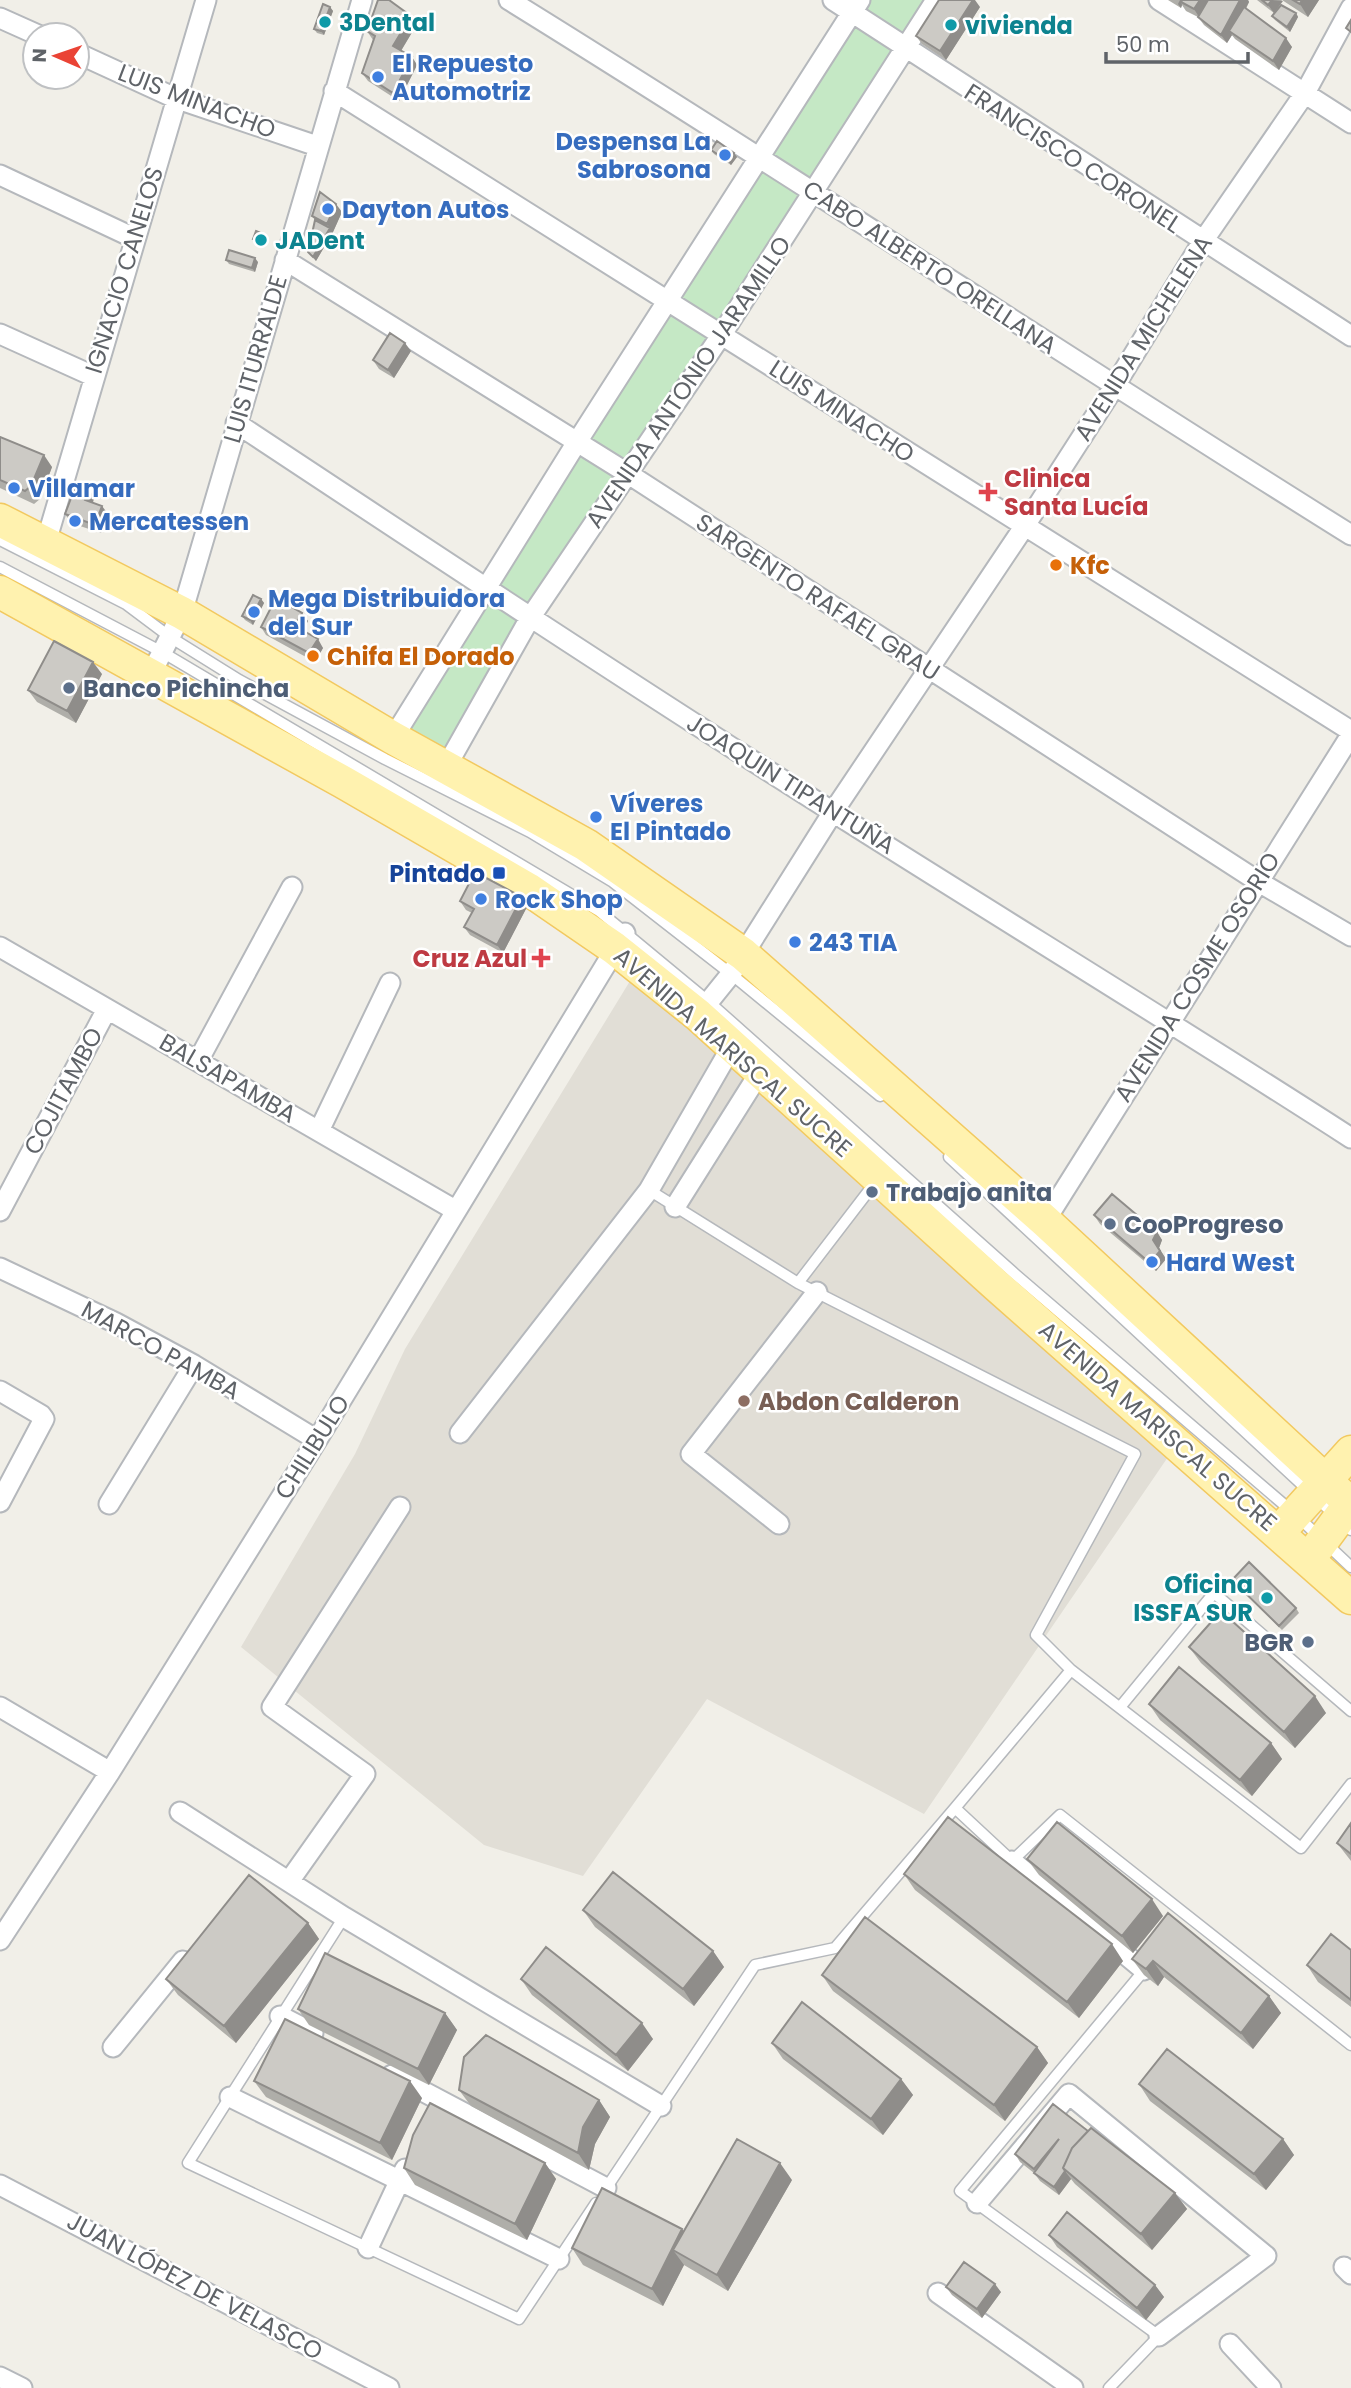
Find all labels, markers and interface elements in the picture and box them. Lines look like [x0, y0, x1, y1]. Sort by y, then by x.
place label: 3Dental [339, 6, 435, 39]
place label: vivienda [965, 9, 1073, 42]
marker: 3Dental [317, 14, 333, 30]
marker: vivienda [943, 17, 959, 33]
north arrow [21, 21, 91, 91]
scale bar [1106, 21, 1248, 65]
text: 50 m [1116, 30, 1170, 59]
place label: El Repuesto Automotriz [392, 47, 533, 108]
text: N [26, 48, 53, 63]
street label: LUIS MINACHO [113, 56, 281, 146]
marker: El Repuesto Automotriz [370, 69, 386, 85]
street label: FRANCISCO CORONEL [958, 75, 1188, 241]
place label: Despensa La Sabrosona [556, 125, 711, 186]
marker: Despensa La Sabrosona [717, 147, 733, 163]
street label: IGNACIO CANELOS [77, 163, 171, 377]
street label: CABO ALBERTO ORELLANA [797, 172, 1063, 362]
place label: Dayton Autos [342, 193, 510, 226]
marker: Dayton Autos [320, 201, 336, 217]
place label: JADent [275, 224, 365, 257]
street label: AVENIDA ANTONIO JARAMILLO [578, 229, 798, 535]
street label: AVENIDA MICHELENA [1066, 229, 1220, 447]
marker: JADent [253, 232, 269, 248]
street label: LUIS ITURRALDE [215, 271, 295, 447]
street label: LUIS MINACHO [763, 352, 921, 470]
place label: Clinica Santa Lucía [1004, 462, 1149, 523]
place label: Villamar [28, 472, 135, 505]
marker: Villamar [6, 480, 22, 496]
marker: Clinica Santa Lucía [978, 482, 998, 502]
place label: Mercatessen [89, 505, 249, 538]
street label: SARGENTO RAFAEL GRAU [690, 506, 946, 688]
marker: Mercatessen [67, 513, 83, 529]
place label: Kfc [1070, 549, 1110, 582]
marker: Kfc [1048, 557, 1064, 573]
place label: Mega Distribuidora del Sur [268, 582, 505, 643]
marker: Mega Distribuidora del Sur [246, 604, 262, 620]
place label: Chifa El Dorado [327, 640, 515, 673]
marker: Chifa El Dorado [305, 648, 321, 664]
place label: Banco Pichincha [83, 672, 289, 705]
marker: Banco Pichincha [61, 680, 77, 696]
street label: JOAQUIN TIPANTUÑA [680, 706, 902, 862]
place label: Víveres El Pintado [610, 787, 731, 848]
marker: Víveres El Pintado [588, 809, 604, 825]
street label: AVENIDA COSME OSORIO [1106, 846, 1288, 1108]
place label: Pintado [389, 857, 485, 890]
marker: Pintado [491, 865, 507, 881]
place label: Rock Shop [495, 883, 623, 916]
marker: Rock Shop [473, 891, 489, 907]
place label: 243 TIA [809, 926, 898, 959]
marker: 243 TIA [787, 934, 803, 950]
street label: AVENIDA MARISCAL SUCRE [607, 939, 859, 1165]
place label: Cruz Azul [412, 942, 527, 975]
marker: Cruz Azul [533, 950, 549, 966]
street label: COJITAMBO [16, 1022, 110, 1160]
street label: BALSAPAMBA [153, 1025, 303, 1131]
place label: Trabajo anita [886, 1176, 1052, 1209]
marker: Trabajo anita [864, 1184, 880, 1200]
place label: CooProgreso [1124, 1208, 1283, 1241]
marker: CooProgreso [1102, 1216, 1118, 1232]
place label: Hard West [1166, 1246, 1295, 1279]
marker: Hard West [1144, 1254, 1160, 1270]
street label: MARCO PAMBA [76, 1293, 246, 1407]
street label: AVENIDA MARISCAL SUCRE [1032, 1313, 1284, 1539]
place label: Abdon Calderon [758, 1385, 959, 1418]
street label: CHILIBULO [267, 1388, 357, 1506]
marker: Abdon Calderon [736, 1393, 752, 1409]
place label: Oficina ISSFA SUR [1133, 1568, 1253, 1629]
marker: Oficina ISSFA SUR [1259, 1590, 1275, 1606]
place label: BGR [1244, 1626, 1294, 1659]
marker: BGR [1300, 1634, 1316, 1650]
street label: JUAN LÓPEZ DE VELASCO [61, 2204, 329, 2368]

